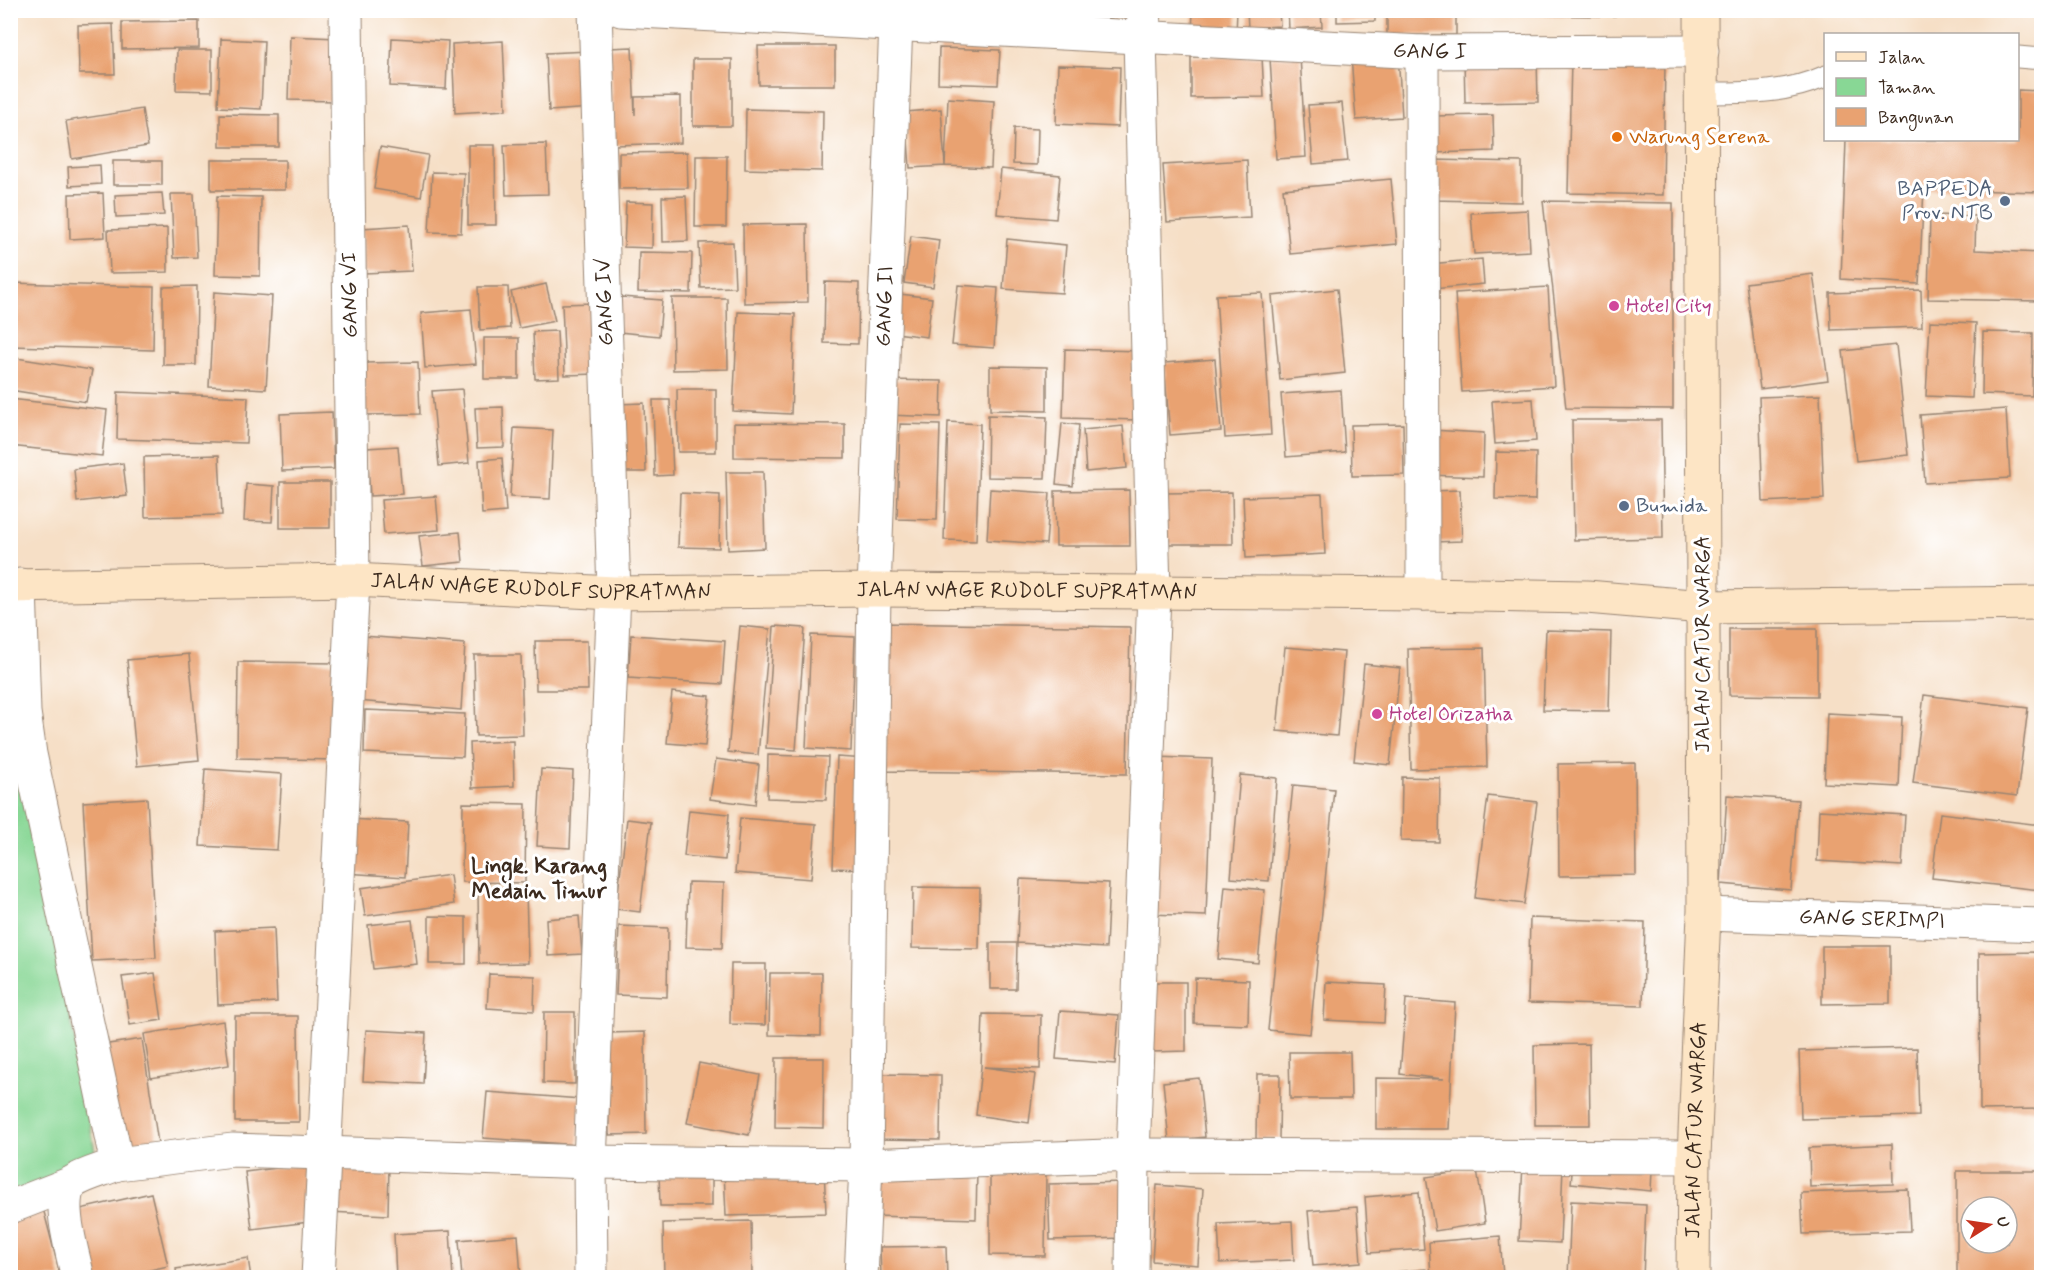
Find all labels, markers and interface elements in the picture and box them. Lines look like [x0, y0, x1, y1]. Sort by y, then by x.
legend [1824, 33, 2019, 141]
street label: GANG I [1392, 36, 1467, 66]
text: Jalan [1878, 46, 1925, 70]
text: Taman [1878, 76, 1935, 100]
text: Bangunan [1878, 106, 1954, 131]
place label: Warung Serena [1629, 123, 1770, 151]
marker: Warung Serena [1610, 130, 1624, 144]
place label: BAPPEDA Prov. NTB [1897, 175, 1993, 227]
marker: BAPPEDA Prov. NTB [1998, 194, 2012, 208]
street label: GANG VI [335, 252, 365, 338]
street label: GANG IV [589, 257, 621, 346]
street label: GANG II [869, 266, 901, 347]
place label: Hotel City [1626, 292, 1712, 320]
marker: Hotel City [1607, 299, 1621, 313]
place label: Bumida [1636, 492, 1708, 520]
marker: Bumida [1617, 499, 1631, 513]
street label: JALAN CATUR WARGA [1689, 535, 1717, 753]
street label: JALAN WAGE RUDOLF SUPRATMAN [370, 567, 711, 607]
street label: JALAN WAGE RUDOLF SUPRATMAN [856, 576, 1197, 606]
place label: Hotel Orizatha [1389, 700, 1513, 728]
marker: Hotel Orizatha [1370, 707, 1384, 721]
district label: Lingk. Karang Medain Timur [471, 853, 607, 906]
street label: GANG SERIMPI [1798, 903, 1945, 936]
street label: JALAN CATUR WARGA [1679, 1021, 1714, 1239]
north arrow [1959, 1195, 2019, 1255]
text: U [1991, 1215, 2014, 1229]

